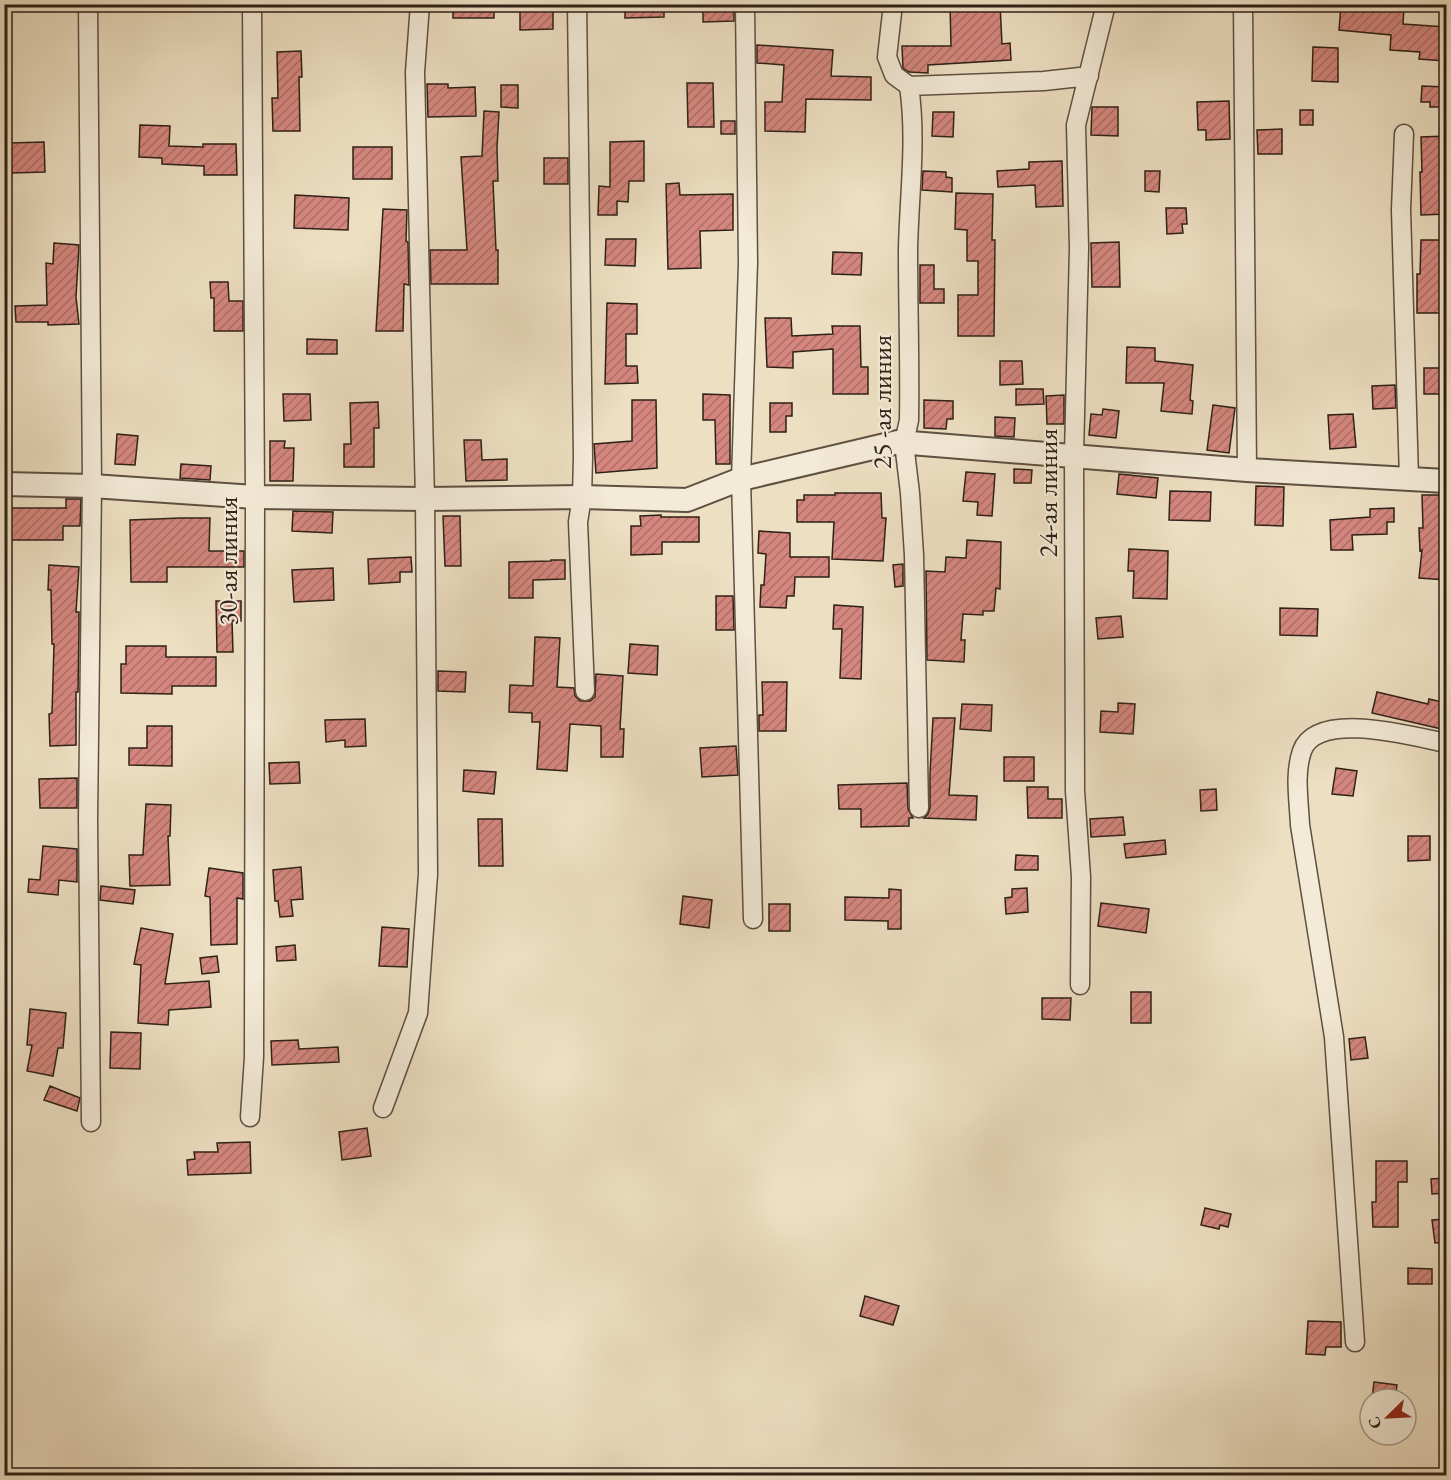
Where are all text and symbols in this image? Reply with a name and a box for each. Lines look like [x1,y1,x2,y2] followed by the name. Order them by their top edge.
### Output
[864,335,899,469] street label: 25 -ая линия
[1030,428,1065,558] street label: 24-ая линия
[210,496,245,626] street label: 30-ая линия
[1358,1387,1418,1447] north arrow
[1363,1413,1387,1432] text: С

